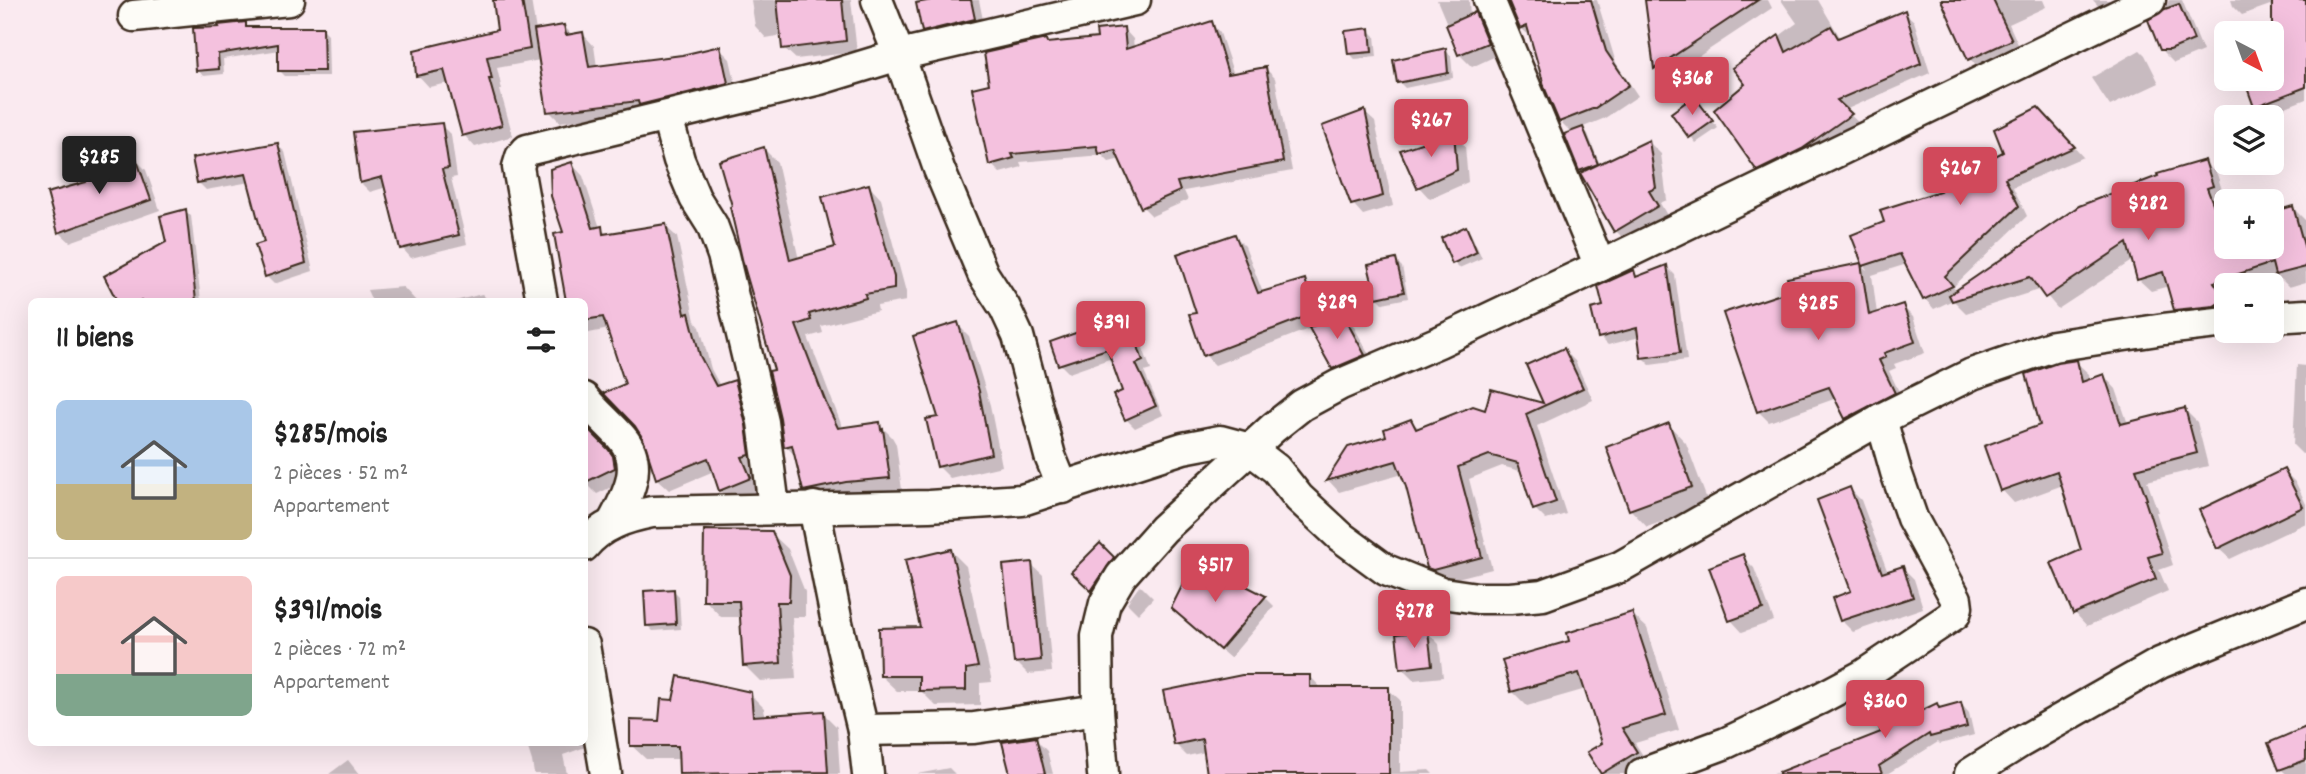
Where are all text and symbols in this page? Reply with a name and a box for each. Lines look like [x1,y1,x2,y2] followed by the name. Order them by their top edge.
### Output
[2214,21,2284,91] north arrow
[2214,21,2284,343] map controls
[1651,58,1733,117] pin: $368
[1671,63,1713,96] text: $368
[1390,100,1472,159] pin: $267
[1410,105,1452,138] text: $267
[2214,105,2284,175] button: layers
[58,136,140,196] pin: $285
[78,142,120,175] text: $285
[1919,148,2001,207] pin: $267
[1939,153,1981,186] text: $267
[2107,182,2189,242] pin: $282
[2128,188,2169,221] text: $282
[2214,189,2284,259] button: +
[2214,273,2284,343] button: −
[1296,282,1378,341] pin: $289
[1777,282,1859,342] pin: $285
[1316,287,1358,320] text: $289
[1797,288,1839,321] text: $285
[1070,302,1152,361] pin: $391
[1092,307,1130,340] text: $391
[56,319,134,362] text: 11 biens
[522,321,560,359] icon: filters
[273,415,388,458] text: $285/mois
[112,428,196,512] icon: home
[273,458,408,491] text: 2 pièces · 52 m²
[273,491,390,524] text: Appartement
[1174,544,1256,604] pin: $517
[1197,550,1233,583] text: $517
[1373,590,1455,650] pin: $278
[273,591,382,634] text: $391/mois
[1394,596,1434,629] text: $278
[112,604,196,688] icon: home
[273,634,406,667] text: 2 pièces · 72 m²
[273,667,390,700] text: Appartement
[1844,680,1926,740] pin: $360
[1862,686,1908,719] text: $360

